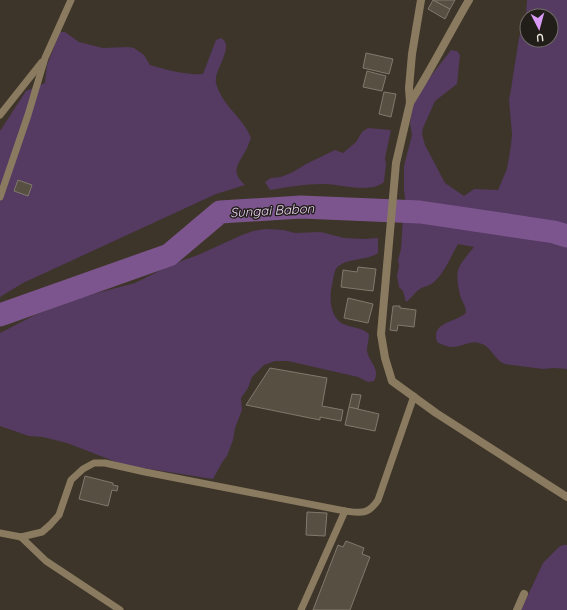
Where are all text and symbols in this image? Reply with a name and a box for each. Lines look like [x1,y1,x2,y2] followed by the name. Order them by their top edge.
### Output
[519,8,559,48] north arrow
[535,31,545,45] text: U
[230,200,315,220] water label: Sungai Babon

